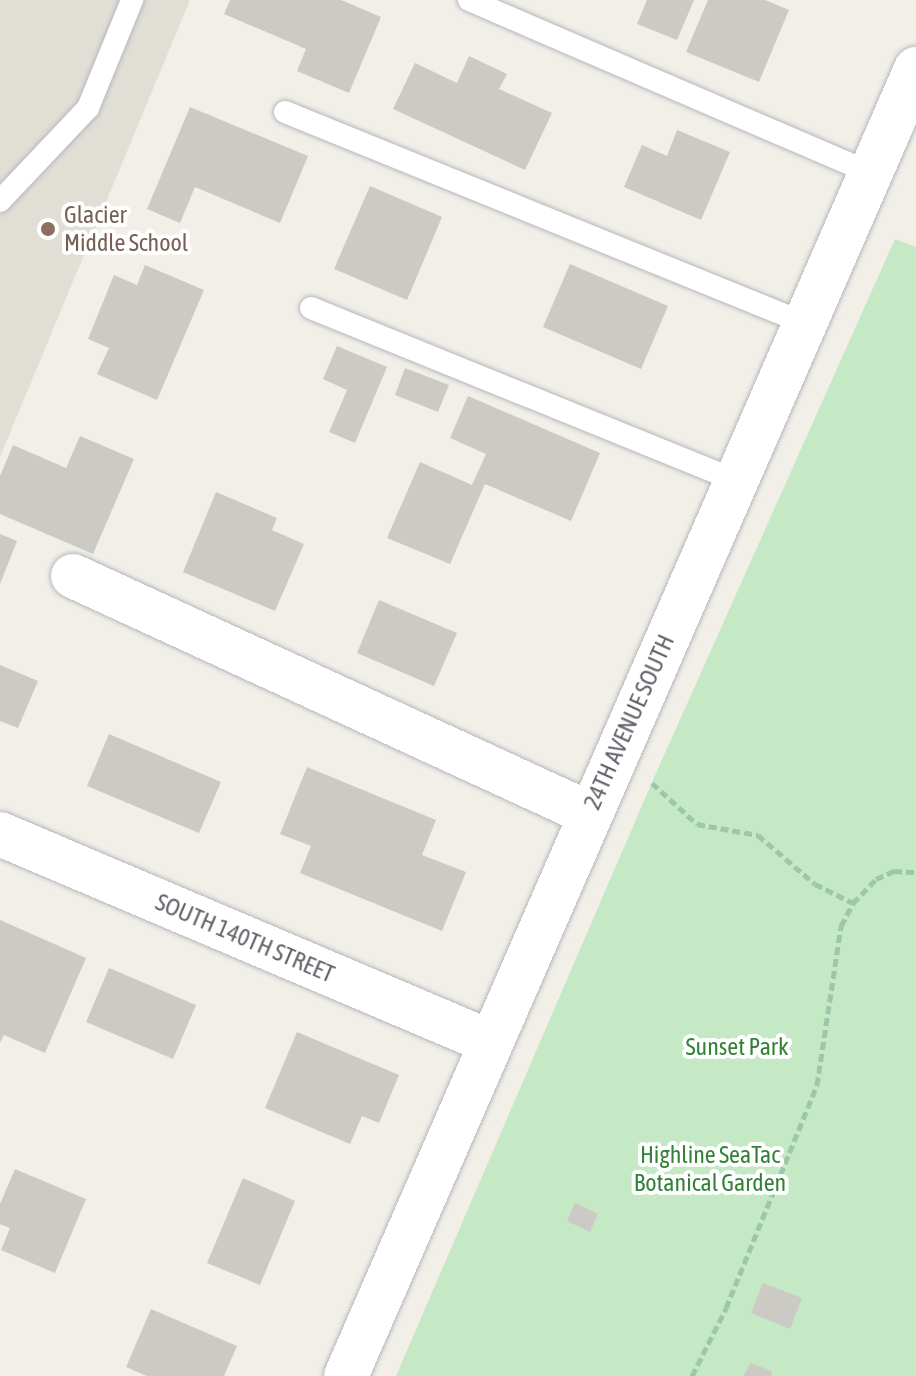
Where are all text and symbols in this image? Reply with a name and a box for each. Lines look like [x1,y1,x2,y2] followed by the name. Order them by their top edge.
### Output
[64,201,188,257] place label: Glacier Middle School
[39,220,57,238] marker: Glacier Middle School
[578,630,680,814] street label: 24TH AVENUE SOUTH
[151,887,339,989] street label: SOUTH 140TH STREET
[686,1033,788,1061] park label: Sunset Park
[634,1141,786,1197] park label: Highline SeaTac Botanical Garden

